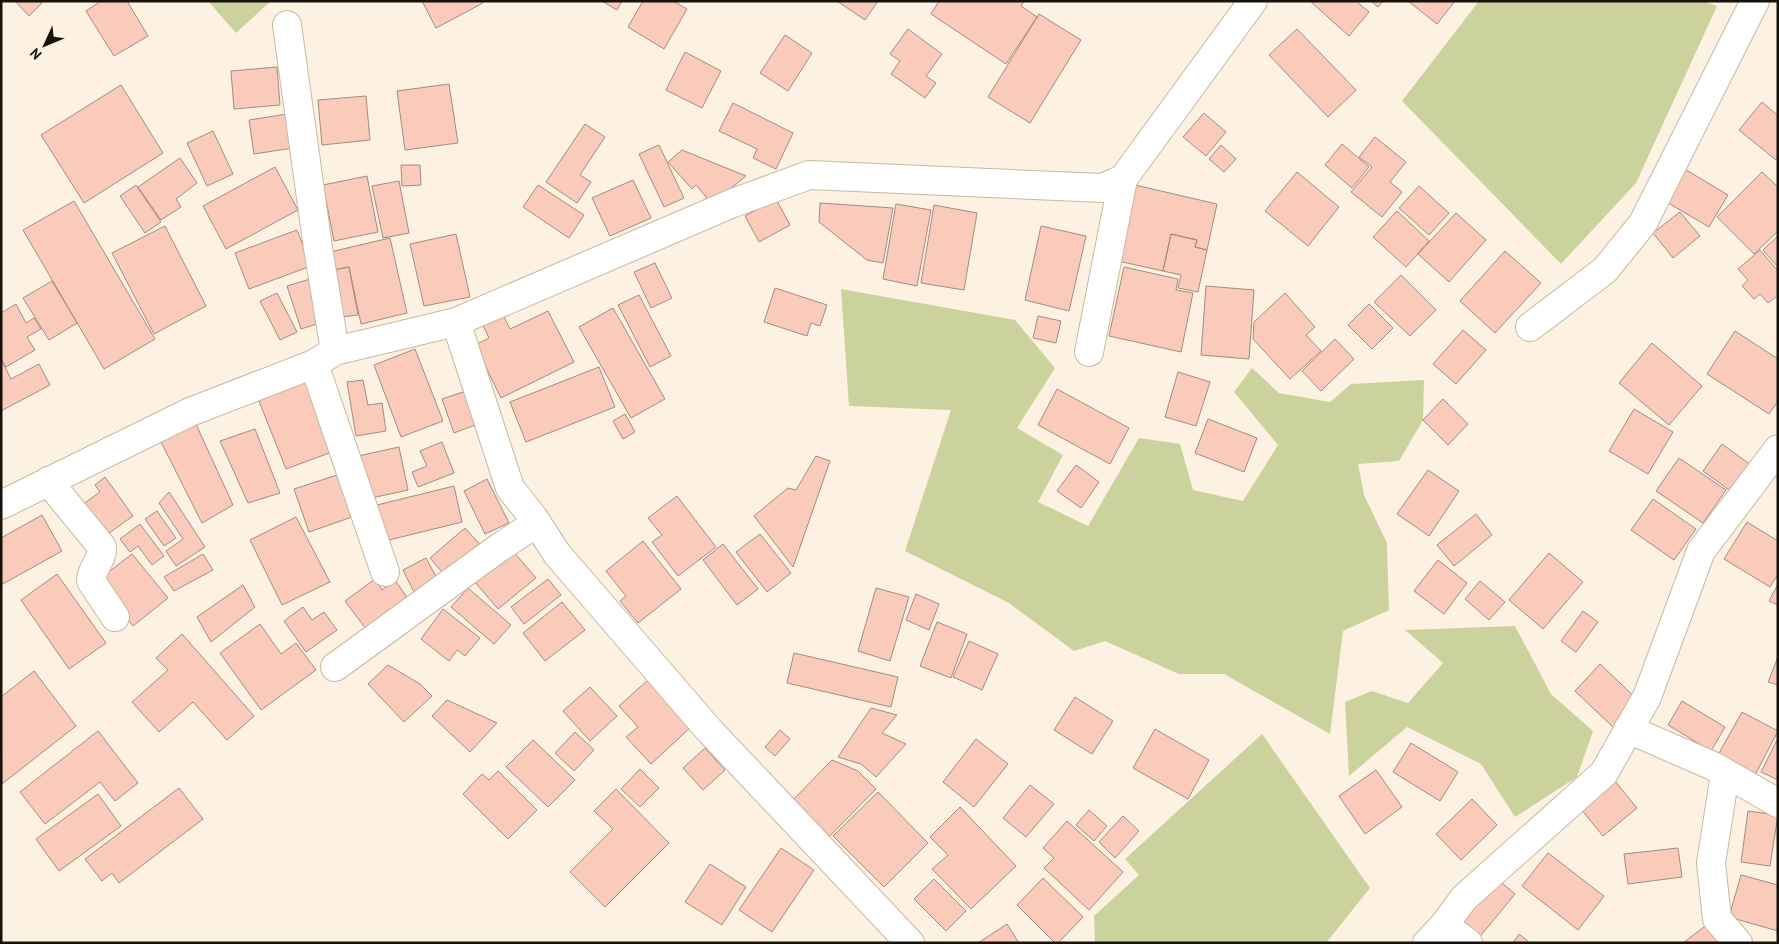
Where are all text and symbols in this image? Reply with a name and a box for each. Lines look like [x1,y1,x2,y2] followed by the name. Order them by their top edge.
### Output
[20,20,70,70] north arrow
[26,44,45,64] text: N

